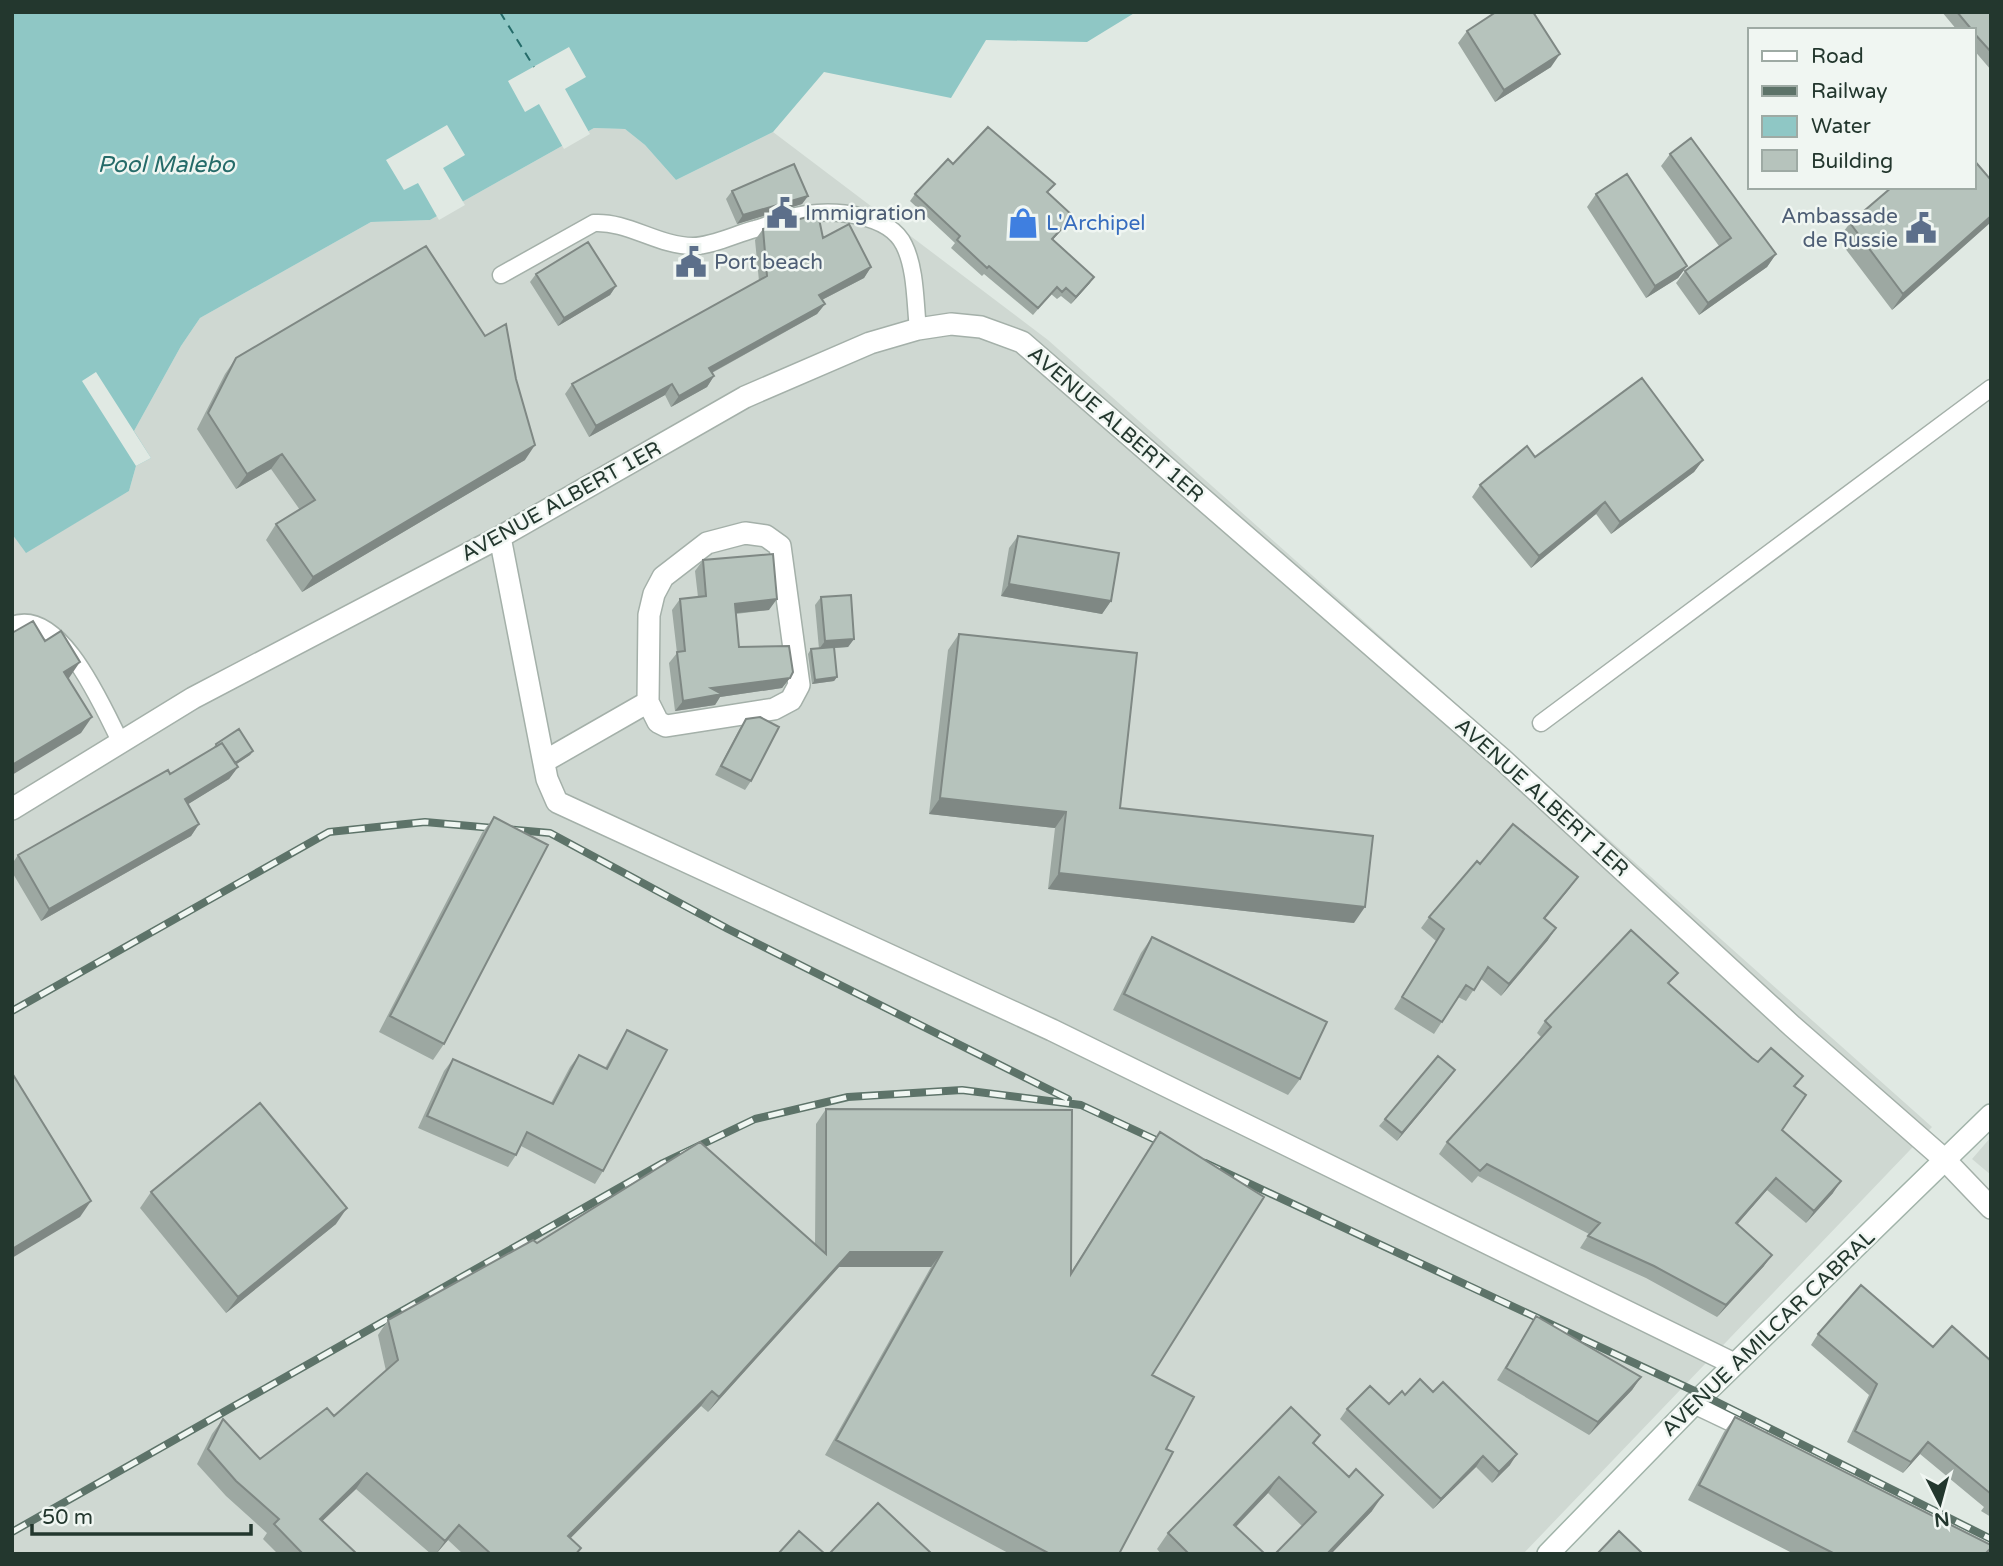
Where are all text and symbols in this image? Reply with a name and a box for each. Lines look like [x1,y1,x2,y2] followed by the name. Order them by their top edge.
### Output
[1748,28,1975,189] legend
[1811,44,1864,69] text: Road
[1811,79,1888,104] text: Railway
[1811,114,1871,139] text: Water
[1811,149,1893,174] text: Building
[97,151,236,179] water label: Pool Malebo
[765,196,799,230] public building icon: Immigration
[805,201,926,226] place label: Immigration
[1781,204,1898,253] place label: Ambassade de Russie
[1006,206,1040,240] shop icon: L'Archipel
[1046,211,1146,236] place label: L'Archipel
[1904,211,1938,245] public building icon: Ambassade de Russie
[674,245,708,279] public building icon: Port beach
[714,250,823,275] place label: Port beach
[1023,341,1209,508] street label: AVENUE ALBERT 1ER
[457,436,666,567] street label: AVENUE ALBERT 1ER
[1450,713,1634,882] street label: AVENUE ALBERT 1ER
[1657,1225,1880,1442] street label: AVENUE AMILCAR CABRAL
[1905,1468,1975,1538] north arrow
[32,1492,250,1536] scale bar
[42,1505,93,1530] text: 50 m
[1933,1507,1950,1531] text: N

